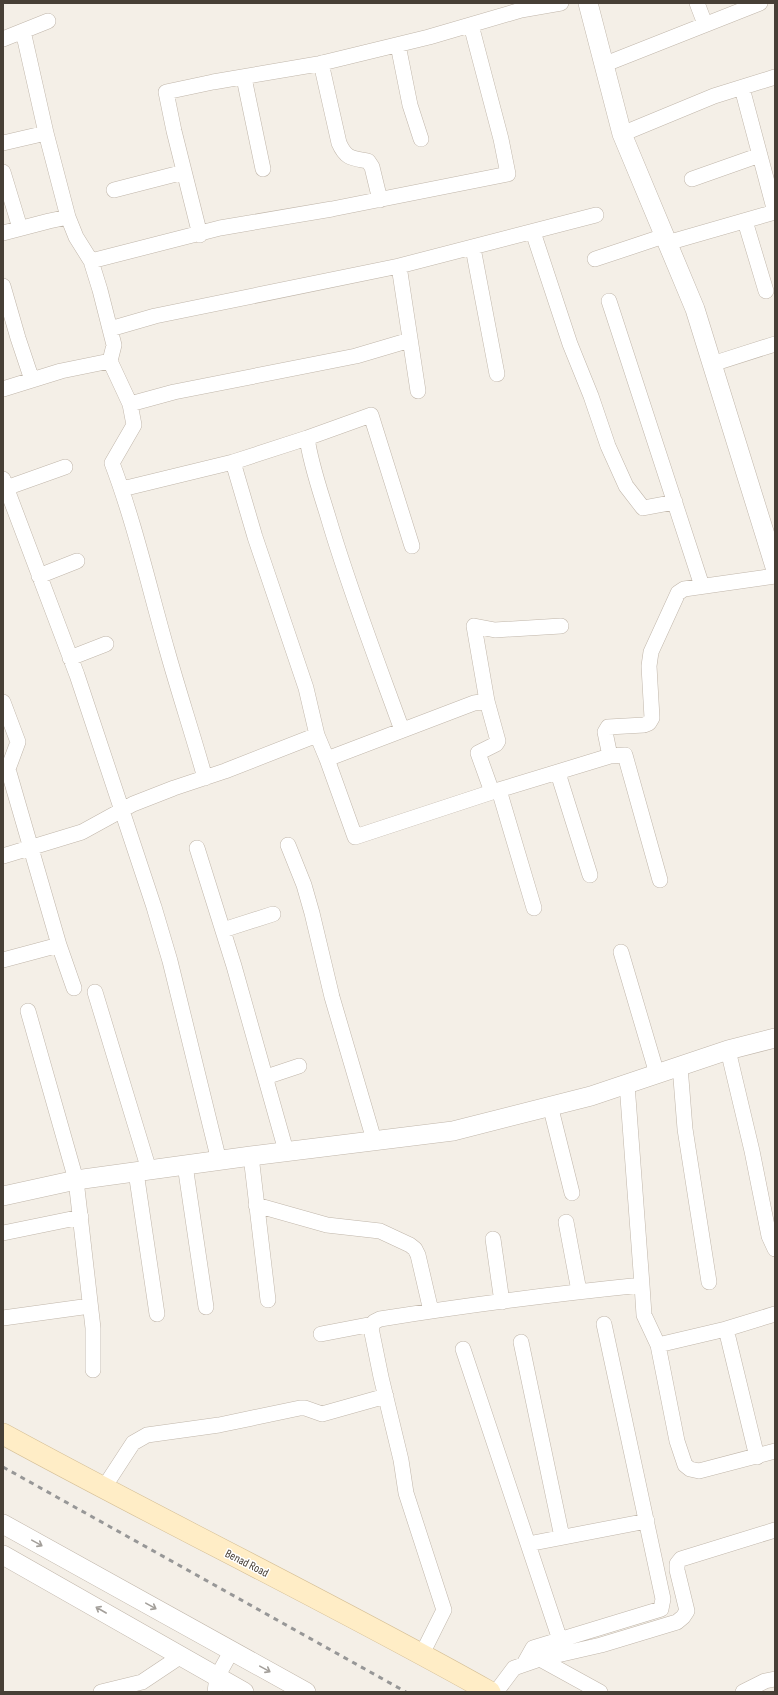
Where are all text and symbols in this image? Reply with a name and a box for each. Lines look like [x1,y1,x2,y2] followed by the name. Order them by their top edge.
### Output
[31,1540,43,1547] one-way arrow
[223,1546,271,1581] street label: Benad Road
[145,1602,157,1610] one-way arrow
[95,1606,107,1614] one-way arrow
[259,1665,271,1673] one-way arrow

